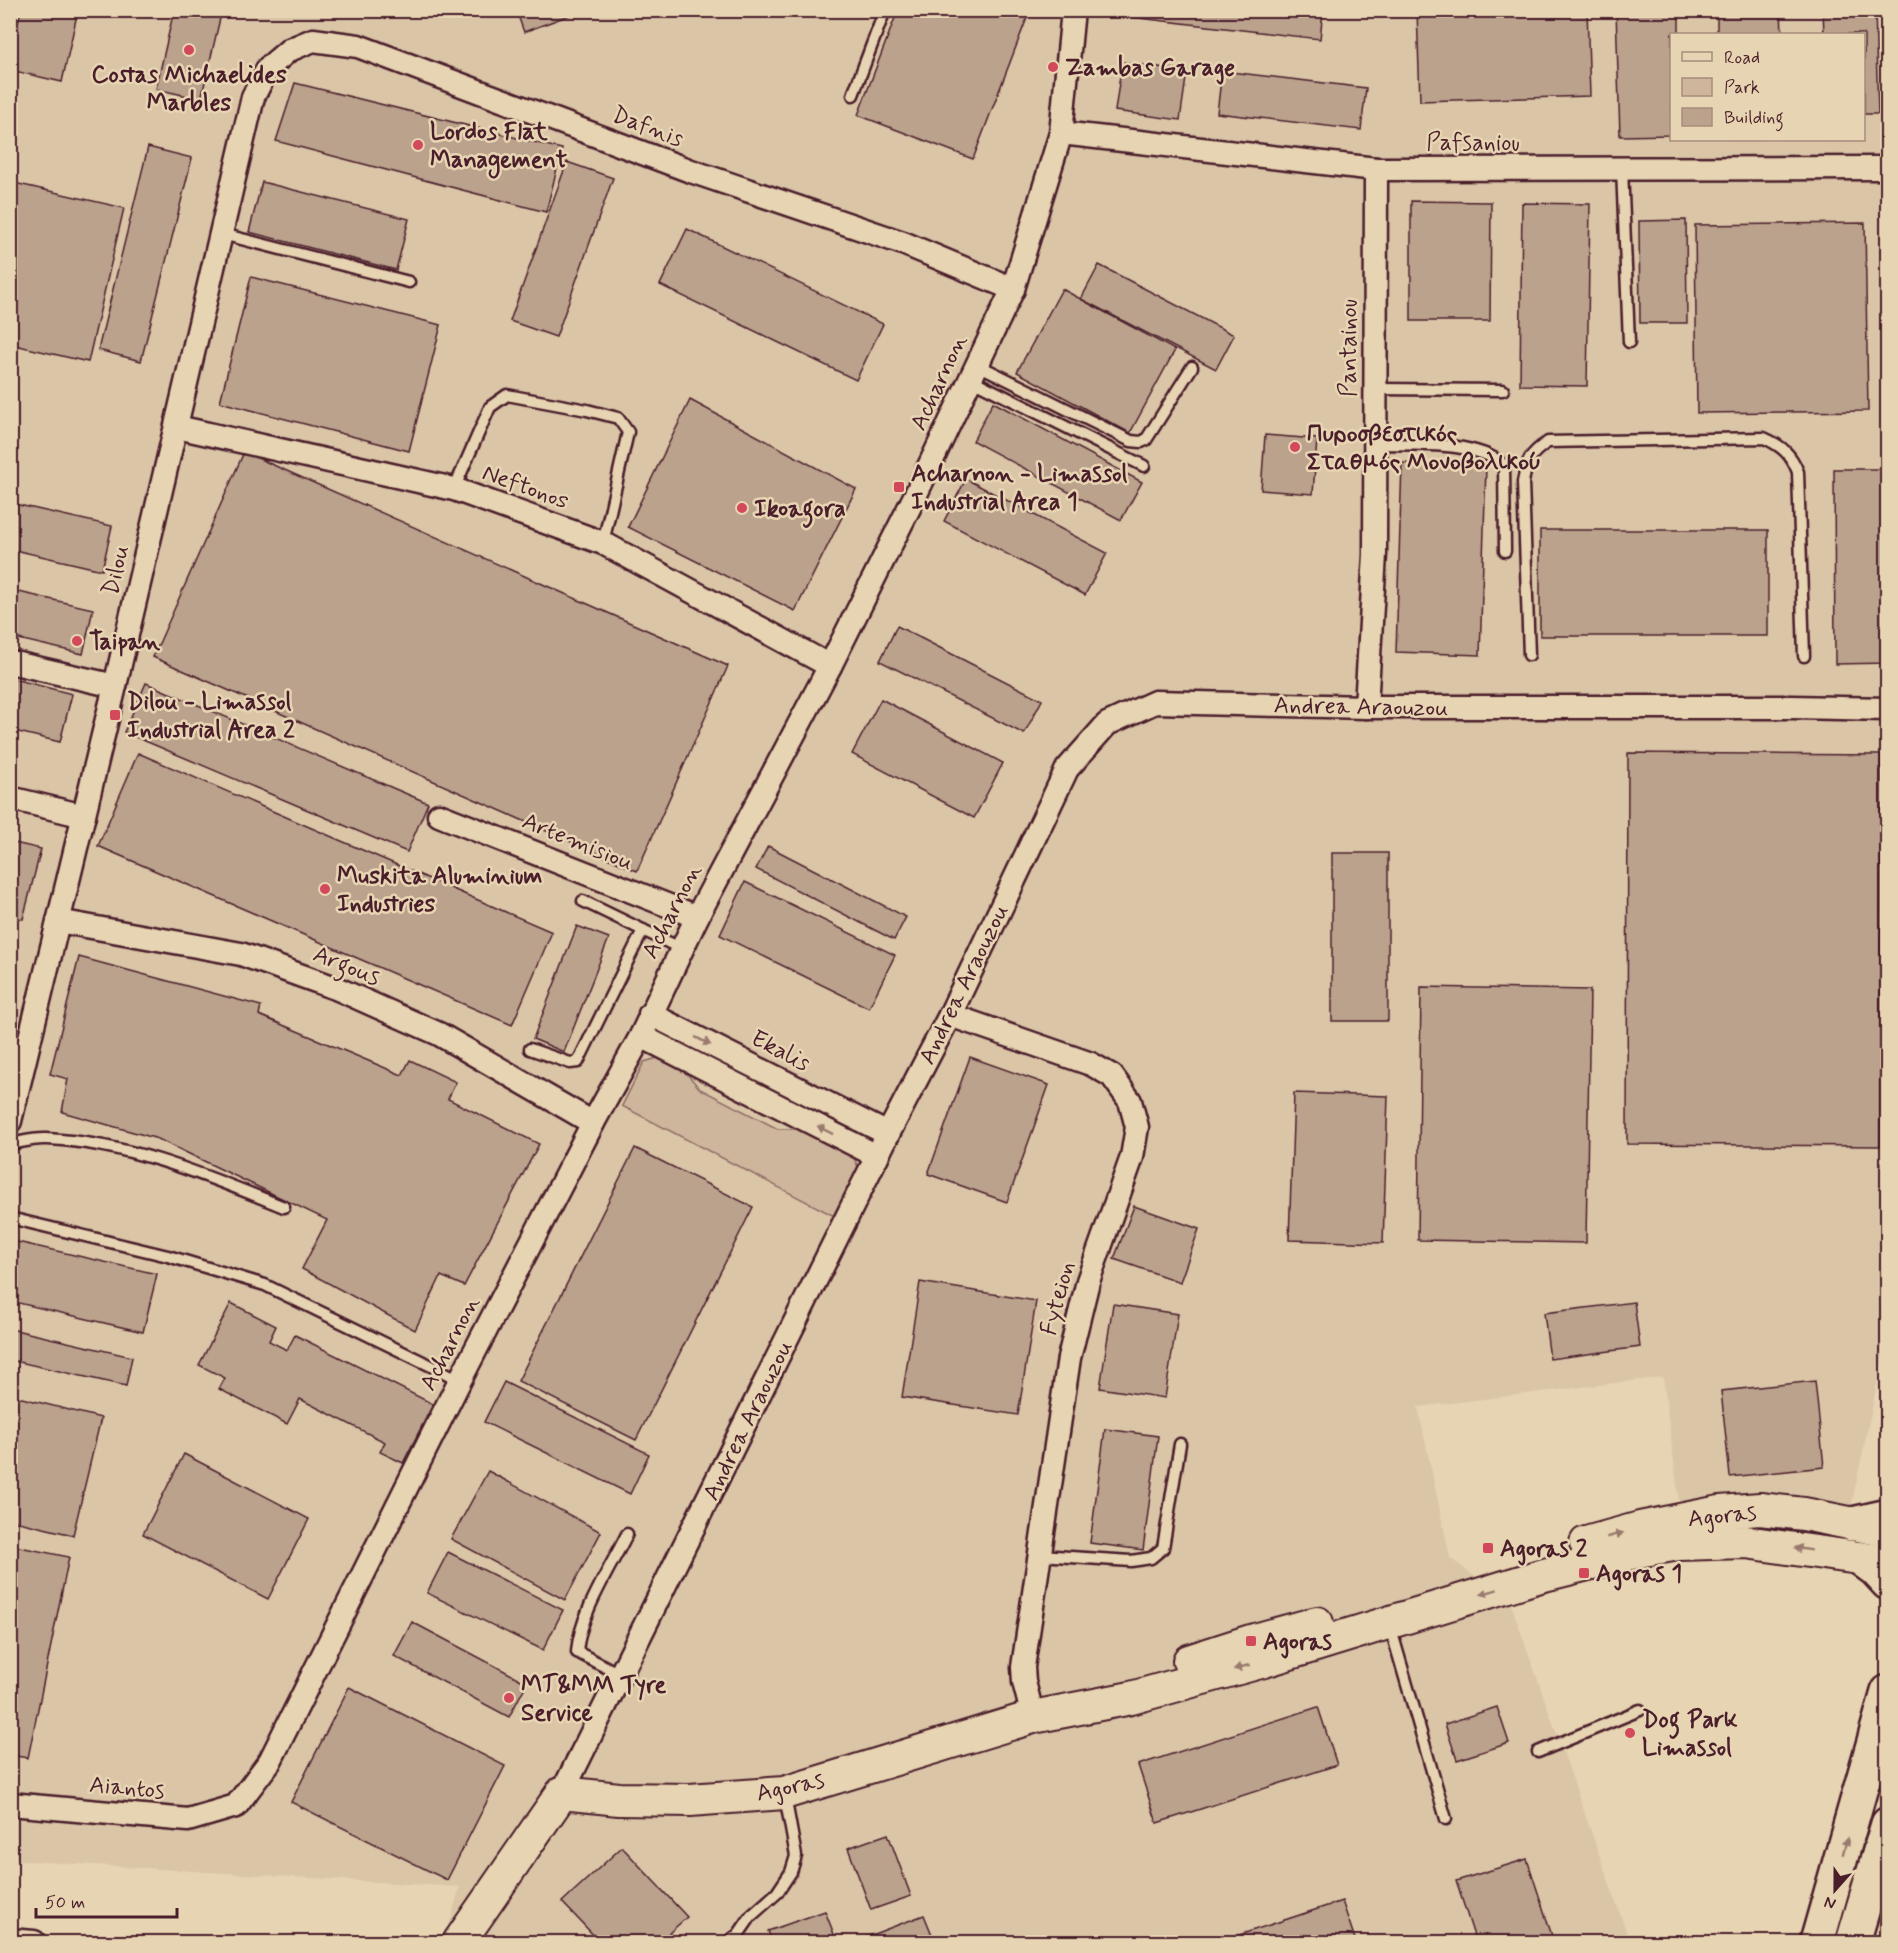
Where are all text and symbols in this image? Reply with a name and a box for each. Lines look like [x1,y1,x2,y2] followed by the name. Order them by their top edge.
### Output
[1670,33,1865,141] legend
[182,43,196,57] marker: Costas Michaelides Marbles
[1724,46,1760,70] text: Road
[1065,53,1235,85] place label: Zambas Garage
[91,60,287,119] place label: Costas Michaelides Marbles
[1046,60,1060,74] marker: Zambas Garage
[1724,76,1760,100] text: Park
[607,100,688,155] street label: Dafnis
[1724,106,1784,132] text: Building
[430,117,568,179] place label: Lordos Flat Management
[1426,128,1520,159] street label: Pafsaniou
[411,138,425,152] marker: Lordos Flat Management
[1334,299,1365,397] street label: Pantainou
[904,329,975,436] street label: Acharnon
[1307,419,1541,478] place label: Πυροσβεστικός Σταθμός Μονοβολικού
[1288,440,1302,454] marker: Πυροσβεστικός Σταθμός Μονοβολικού
[478,458,573,517] street label: Neftonos
[911,459,1127,518] place label: Acharnon - Limassol Industrial Area 1
[892,480,906,494] marker: Acharnon - Limassol Industrial Area 1
[754,494,846,528] place label: Ikoagora
[735,501,749,515] marker: Ikoagora
[96,542,137,599] street label: Dilou
[89,627,160,658] place label: Taipan
[70,634,84,648] marker: Taipan
[127,687,295,746] place label: Dilou - Limassol Industrial Area 2
[1273,690,1448,725] street label: Andrea Araouzou
[108,708,122,722] marker: Dilou - Limassol Industrial Area 2
[517,806,637,879] street label: Artemisiou
[635,859,710,964] street label: Acharnon
[337,861,542,920] place label: Muskita Aluminium Industries
[318,882,332,896] marker: Muskita Aluminium Industries
[912,899,1017,1070] street label: Andrea Araouzou
[307,939,385,997] street label: Argous
[745,1023,816,1080] street label: Ekalis
[694,1036,711,1045] one-way arrow
[816,1125,834,1135] one-way arrow
[1034,1258,1083,1339] street label: Fyteion
[413,1291,488,1396] street label: Acharnon
[696,1335,801,1506] street label: Andrea Araouzou
[1686,1497,1758,1536] street label: Agoras
[1607,1530,1625,1539] one-way arrow
[1500,1534,1587,1566] place label: Agoras 2
[1481,1541,1495,1555] marker: Agoras 2
[1793,1545,1812,1554] one-way arrow
[1596,1559,1682,1591] place label: Agoras 1
[1577,1566,1591,1580] marker: Agoras 1
[1480,1588,1498,1597] one-way arrow
[1263,1627,1332,1659] place label: Agoras
[1244,1634,1258,1648] marker: Agoras
[1233,1663,1251,1672] one-way arrow
[521,1670,666,1729] place label: MT&MM Tyre Service
[502,1691,516,1705] marker: MT&MM Tyre Service
[1642,1705,1738,1764] place label: Dog Park Limassol
[1623,1726,1637,1740] marker: Dog Park Limassol
[753,1765,827,1810] street label: Agoras
[88,1770,166,1807] street label: Aiantos
[1841,1837,1850,1855] one-way arrow
[1805,1860,1865,1920] north arrow
[36,1881,177,1919] scale bar
[45,1891,85,1915] text: 50 m
[1821,1891,1839,1914] text: N

